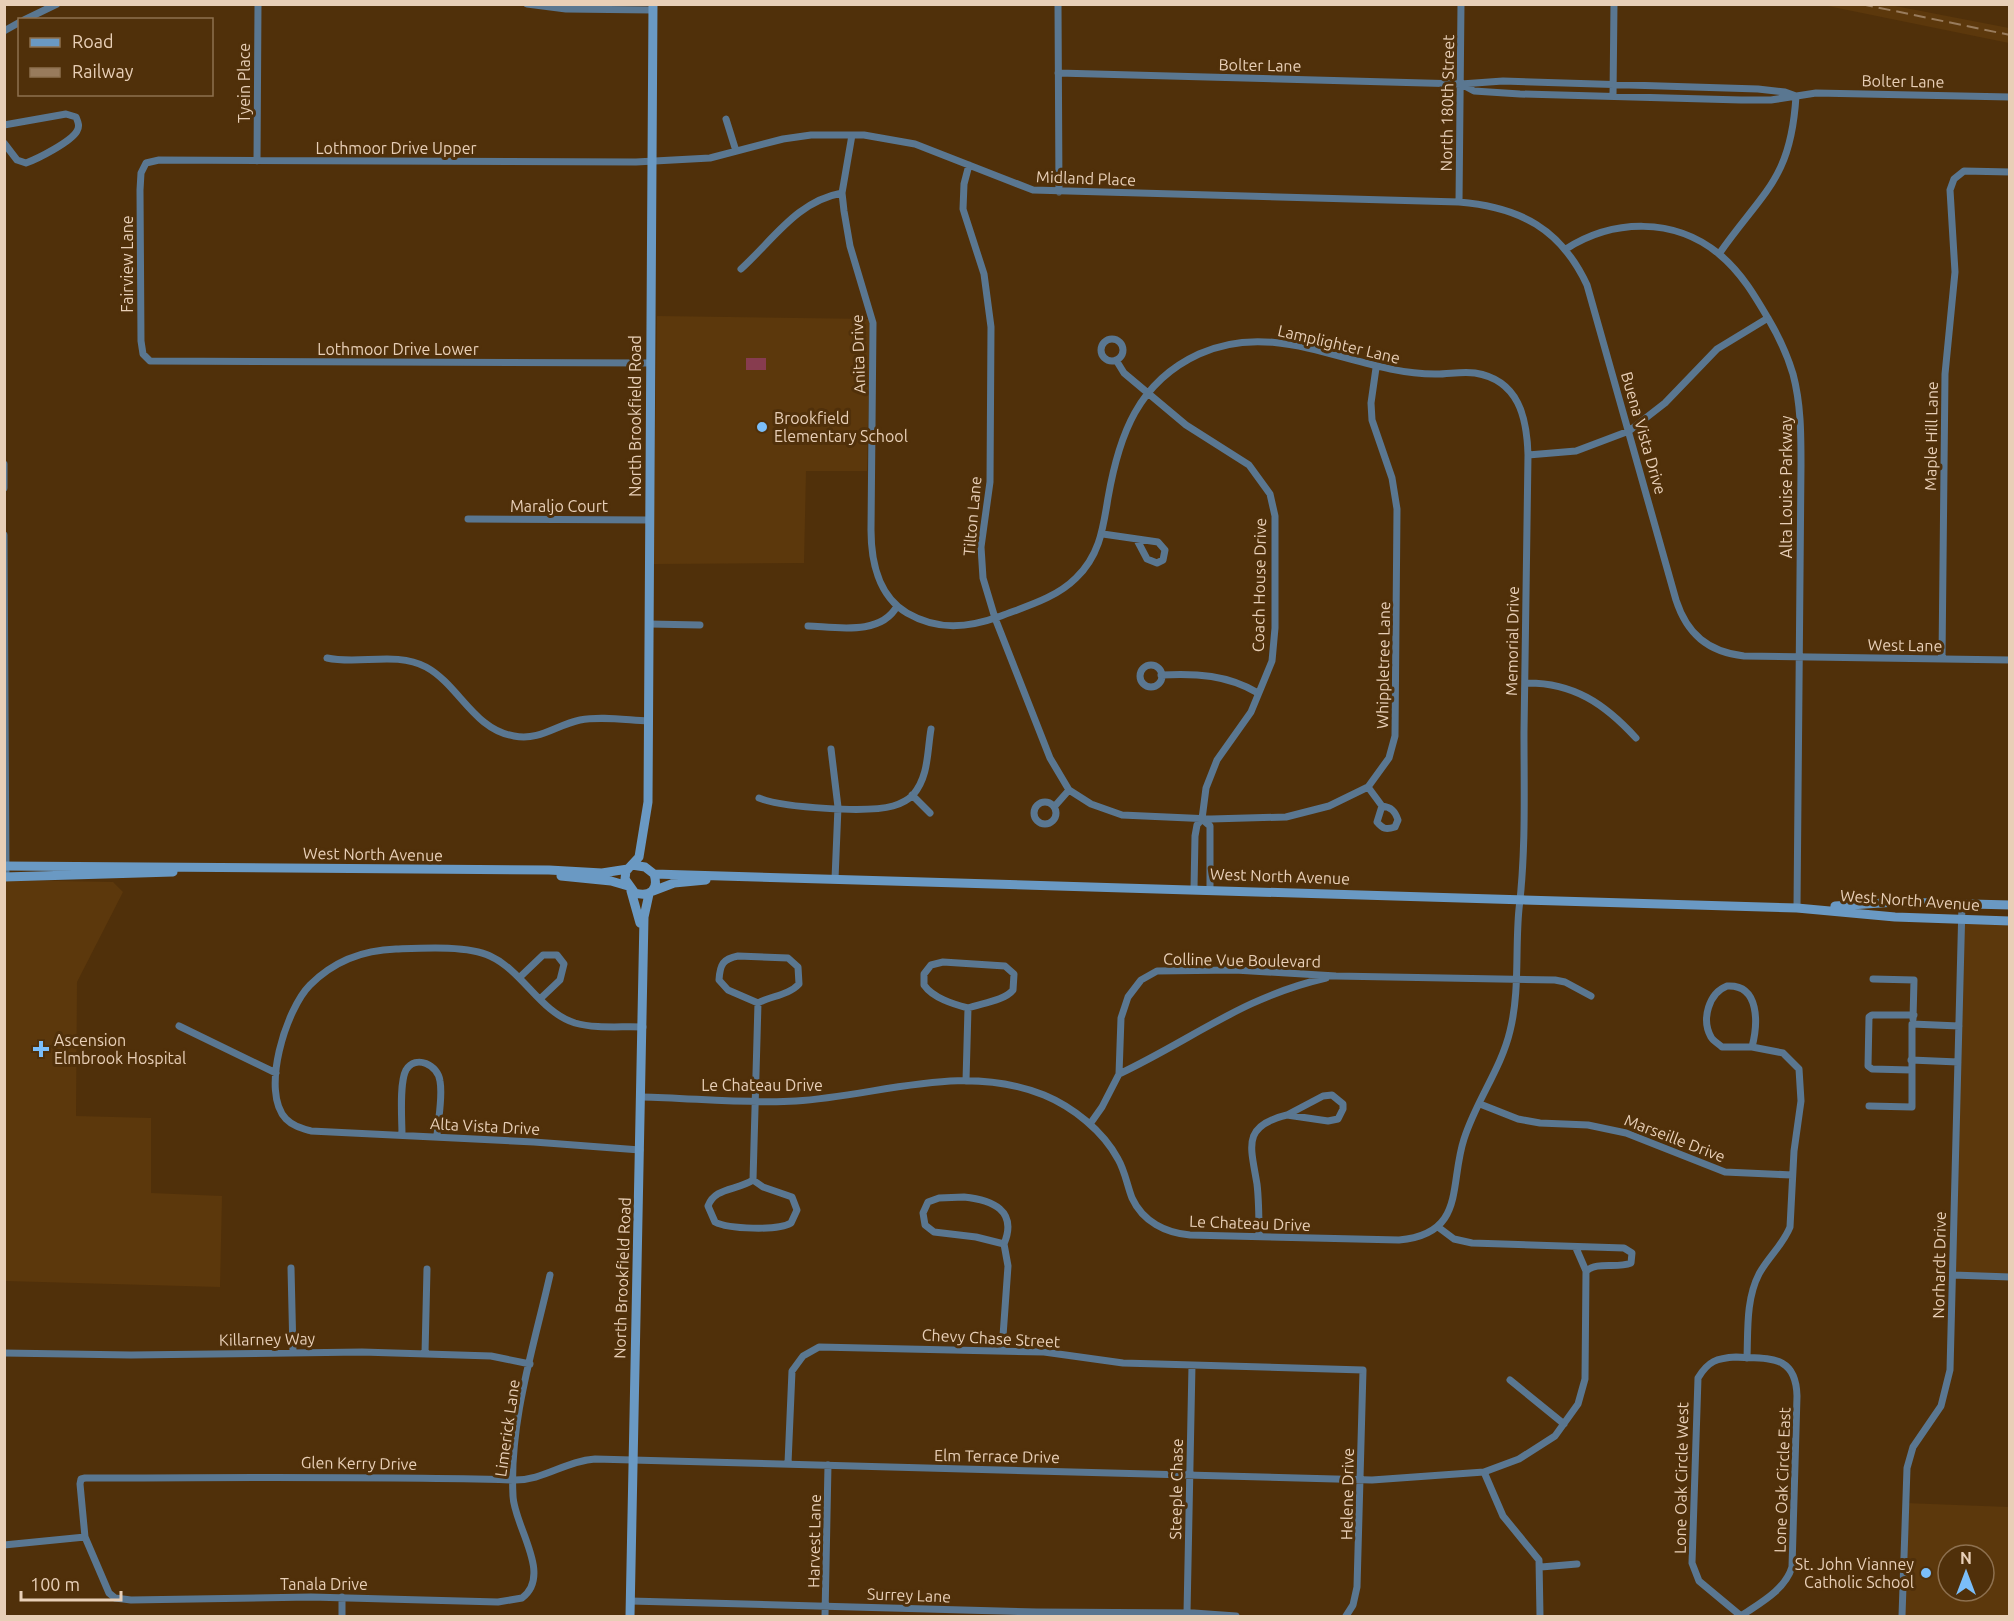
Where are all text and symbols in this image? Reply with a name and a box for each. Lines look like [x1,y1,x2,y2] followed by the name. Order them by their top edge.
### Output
[18,18,213,96] legend
[72,31,114,51] text: Road
[1437,34,1457,172] street label: North 180th Street
[235,43,253,123] street label: Tyein Place
[1218,55,1302,75] street label: Bolter Lane
[72,61,134,81] text: Railway
[1861,71,1945,91] street label: Bolter Lane
[315,139,477,157] street label: Lothmoor Drive Upper
[1036,167,1136,189] street label: Midland Place
[118,215,136,313] street label: Fairview Lane
[848,314,868,394] street label: Anita Drive
[1276,321,1402,367] street label: Lamplighter Lane
[626,335,644,497] street label: North Brookfield Road
[317,340,479,358] street label: Lothmoor Drive Lower
[1618,370,1670,496] street label: Buena Vista Drive
[1921,381,1941,491] street label: Maple Hill Lane
[774,409,908,445] place label: Brookfield Elementary School
[1777,415,1795,558] street label: Alta Louise Parkway
[755,420,769,434] marker: Brookfield Elementary School
[960,475,984,557] street label: Tilton Lane
[510,497,609,515] street label: Maraljo Court
[1249,518,1269,652] street label: Coach House Drive
[1502,586,1522,696] street label: Memorial Drive
[1373,601,1393,729] street label: Whippletree Lane
[1868,635,1942,655] street label: West Lane
[303,844,443,864] street label: West North Avenue
[1210,865,1350,887] street label: West North Avenue
[1839,886,1981,914] street label: West North Avenue
[1163,950,1321,970] street label: Colline Vue Boulevard
[54,1031,186,1067] place label: Ascension Elmbrook Hospital
[32,1040,50,1058] marker: Ascension Elmbrook Hospital
[701,1076,823,1094] street label: Le Chateau Drive
[1622,1111,1728,1165] street label: Marseille Drive
[429,1114,541,1138] street label: Alta Vista Drive
[610,1197,634,1359] street label: North Brookfield Road
[1929,1211,1949,1319] street label: Norhardt Drive
[1189,1212,1311,1234] street label: Le Chateau Drive
[921,1325,1061,1351] street label: Chevy Chase Street
[219,1329,316,1349] street label: Killarney Way
[491,1378,523,1478] street label: Limerick Lane
[1671,1401,1691,1554] street label: Lone Oak Circle West
[1770,1406,1794,1553] street label: Lone Oak Circle East
[1166,1438,1186,1540] street label: Steeple Chase
[934,1446,1060,1466] street label: Elm Terrace Drive
[1337,1448,1357,1540] street label: Helene Drive
[301,1453,417,1473] street label: Glen Kerry Drive
[804,1494,824,1588] street label: Harvest Lane
[1936,1543,1996,1603] north arrow
[1960,1549,1972,1567] text: N
[1795,1555,1914,1591] place label: St. John Vianney Catholic School
[21,1564,122,1602] scale bar
[1919,1566,1933,1580] marker: St. John Vianney Catholic School
[30,1574,80,1594] text: 100 m
[280,1575,368,1593] street label: Tanala Drive
[867,1585,951,1605] street label: Surrey Lane

